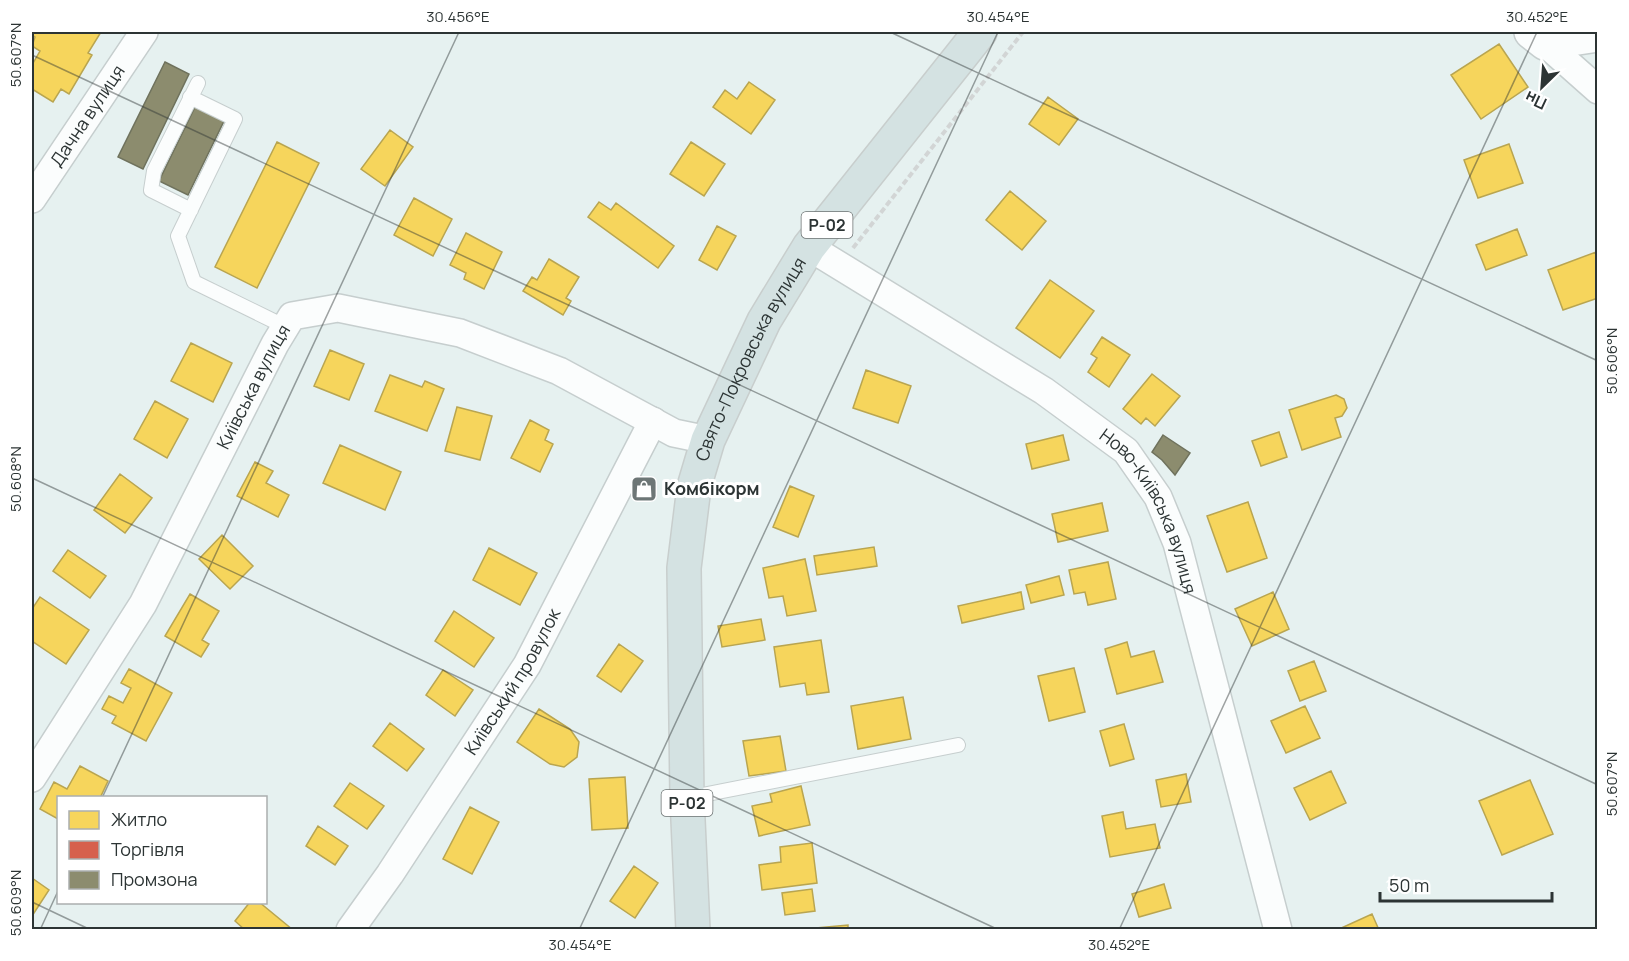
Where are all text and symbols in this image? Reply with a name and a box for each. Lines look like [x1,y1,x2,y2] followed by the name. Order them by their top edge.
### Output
[426,6,490,27] text: 30.456°E
[967,6,1029,27] text: 30.454°E
[1506,6,1568,27] text: 30.452°E
[5,23,26,87] text: 50.607°N
[1512,57,1572,117] north arrow
[44,60,130,171] street label: Дачна вулиця
[1521,86,1550,115] text: Пн
[802,212,852,238] road number: Р-02
[689,252,811,464] street label: Свято-Покровська вулиця
[211,320,295,453] street label: Київська вулиця
[1601,328,1622,394] text: 50.606°N
[1095,423,1203,596] street label: Ново-Київська вулиця
[5,446,26,512] text: 50.608°N
[629,474,659,504] shop icon: Комбікорм
[664,476,760,500] place label: Комбікорм
[458,603,566,759] street label: Київський провулок
[1601,752,1622,816] text: 50.607°N
[662,790,712,816] road number: Р-02
[57,796,267,904] legend
[111,807,167,831] text: Житло
[111,837,184,861] text: Торгівля
[1380,865,1552,903] scale bar
[111,867,198,891] text: Промзона
[5,870,26,936] text: 50.609°N
[1389,873,1429,897] text: 50 m
[549,934,611,955] text: 30.454°E
[1088,934,1150,955] text: 30.452°E

